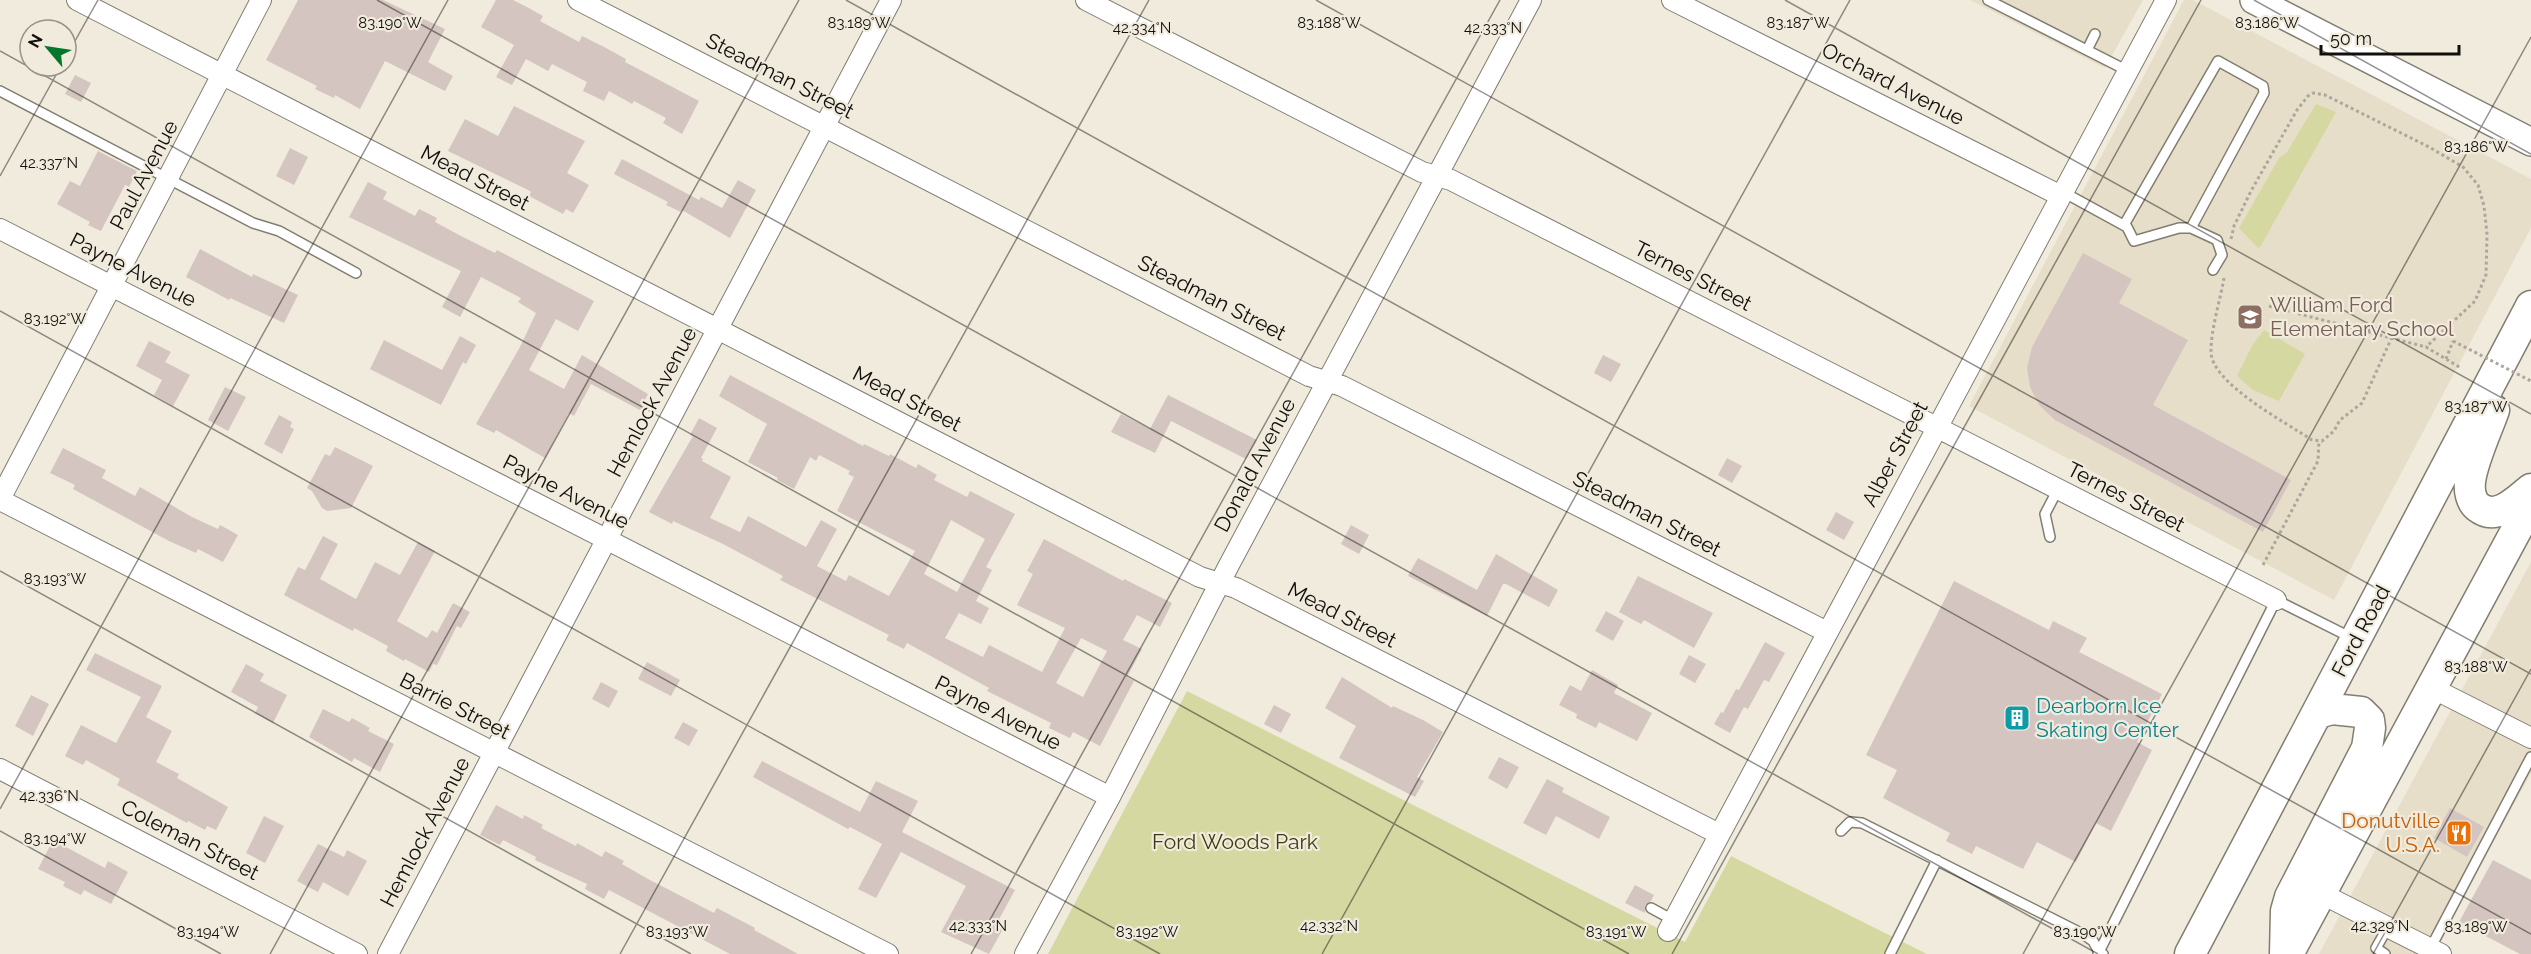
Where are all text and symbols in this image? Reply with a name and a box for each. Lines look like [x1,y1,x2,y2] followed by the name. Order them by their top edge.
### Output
[358,14,422,32] text: 83.190°W
[827,14,891,32] text: 83.189°W
[1297,14,1361,32] text: 83.188°W
[1767,14,1830,32] text: 83.187°W
[2235,14,2299,32] text: 83.186°W
[18,18,78,78] north arrow
[2321,18,2459,56] scale bar
[1113,19,1171,37] text: 42.334°N
[1464,19,1522,37] text: 42.333°N
[702,27,858,124] street label: Steadman Street
[2330,28,2372,49] text: 50 m
[24,31,47,51] text: N
[1818,37,1969,130] street label: Orchard Avenue
[104,116,183,234] street label: Paul Avenue
[2444,138,2508,156] text: 83.186°W
[417,139,534,216] street label: Mead Street
[20,154,78,172] text: 42.337°N
[66,227,201,312] street label: Payne Avenue
[1630,235,1756,316] street label: Ternes Street
[1134,249,1290,346] street label: Steadman Street
[2270,292,2454,341] place label: William Ford Elementary School
[2235,302,2265,332] school or university icon: William Ford Elementary School
[24,310,86,328] text: 83.192°W
[602,323,702,481] street label: Hemlock Avenue
[849,360,966,437] street label: Mead Street
[1209,393,1300,536] street label: Donald Avenue
[1856,397,1933,511] street label: Alber Street
[2445,398,2508,416] text: 83.187°W
[499,449,634,534] street label: Payne Avenue
[2063,456,2189,537] street label: Ternes Street
[1569,465,1725,562] street label: Steadman Street
[24,570,86,588] text: 83.193°W
[1284,576,1401,653] street label: Mead Street
[2326,581,2395,681] street label: Ford Road
[2444,658,2508,676] text: 83.188°W
[396,667,515,744] street label: Barrie Street
[931,670,1066,755] street label: Payne Avenue
[2036,693,2179,742] place label: Dearborn Ice Skating Center
[2002,703,2032,733] building icon: Dearborn Ice Skating Center
[375,753,475,911] street label: Hemlock Avenue
[19,787,79,805] text: 42.336°N
[117,794,263,885] street label: Coleman Street
[2341,808,2440,857] place label: Donutville U.S.A.
[2444,818,2474,848] restaurant icon: Donutville U.S.A.
[1152,829,1318,854] park label: Ford Woods Park
[24,830,87,848] text: 83.194°W
[949,917,1007,935] text: 42.333°N
[1300,917,1358,935] text: 42.332°N
[2351,917,2409,935] text: 42.329°N
[2444,918,2508,936] text: 83.189°W
[177,923,240,941] text: 83.194°W
[646,923,708,941] text: 83.193°W
[1116,923,1178,941] text: 83.192°W
[1586,923,1647,941] text: 83.191°W
[2053,923,2117,941] text: 83.190°W

